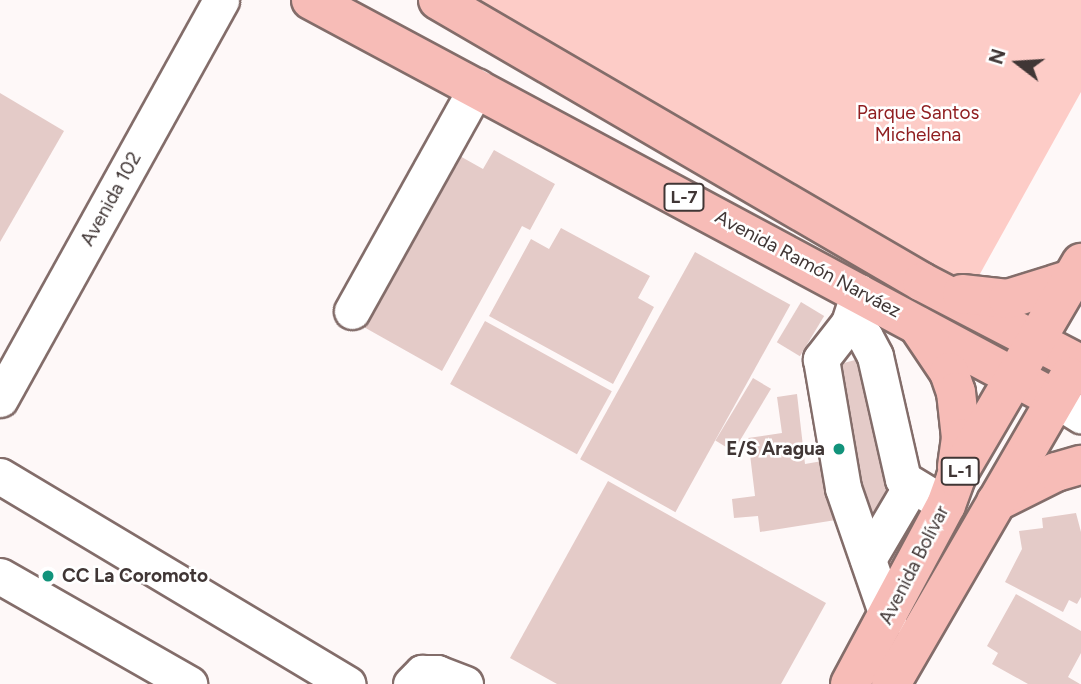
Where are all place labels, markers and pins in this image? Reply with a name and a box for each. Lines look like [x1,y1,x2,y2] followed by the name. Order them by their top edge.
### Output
[726,438,825,460] place label: E/S Aragua
[831,441,847,457] marker: E/S Aragua
[62,565,208,587] place label: CC La Coromoto
[40,568,56,584] marker: CC La Coromoto

